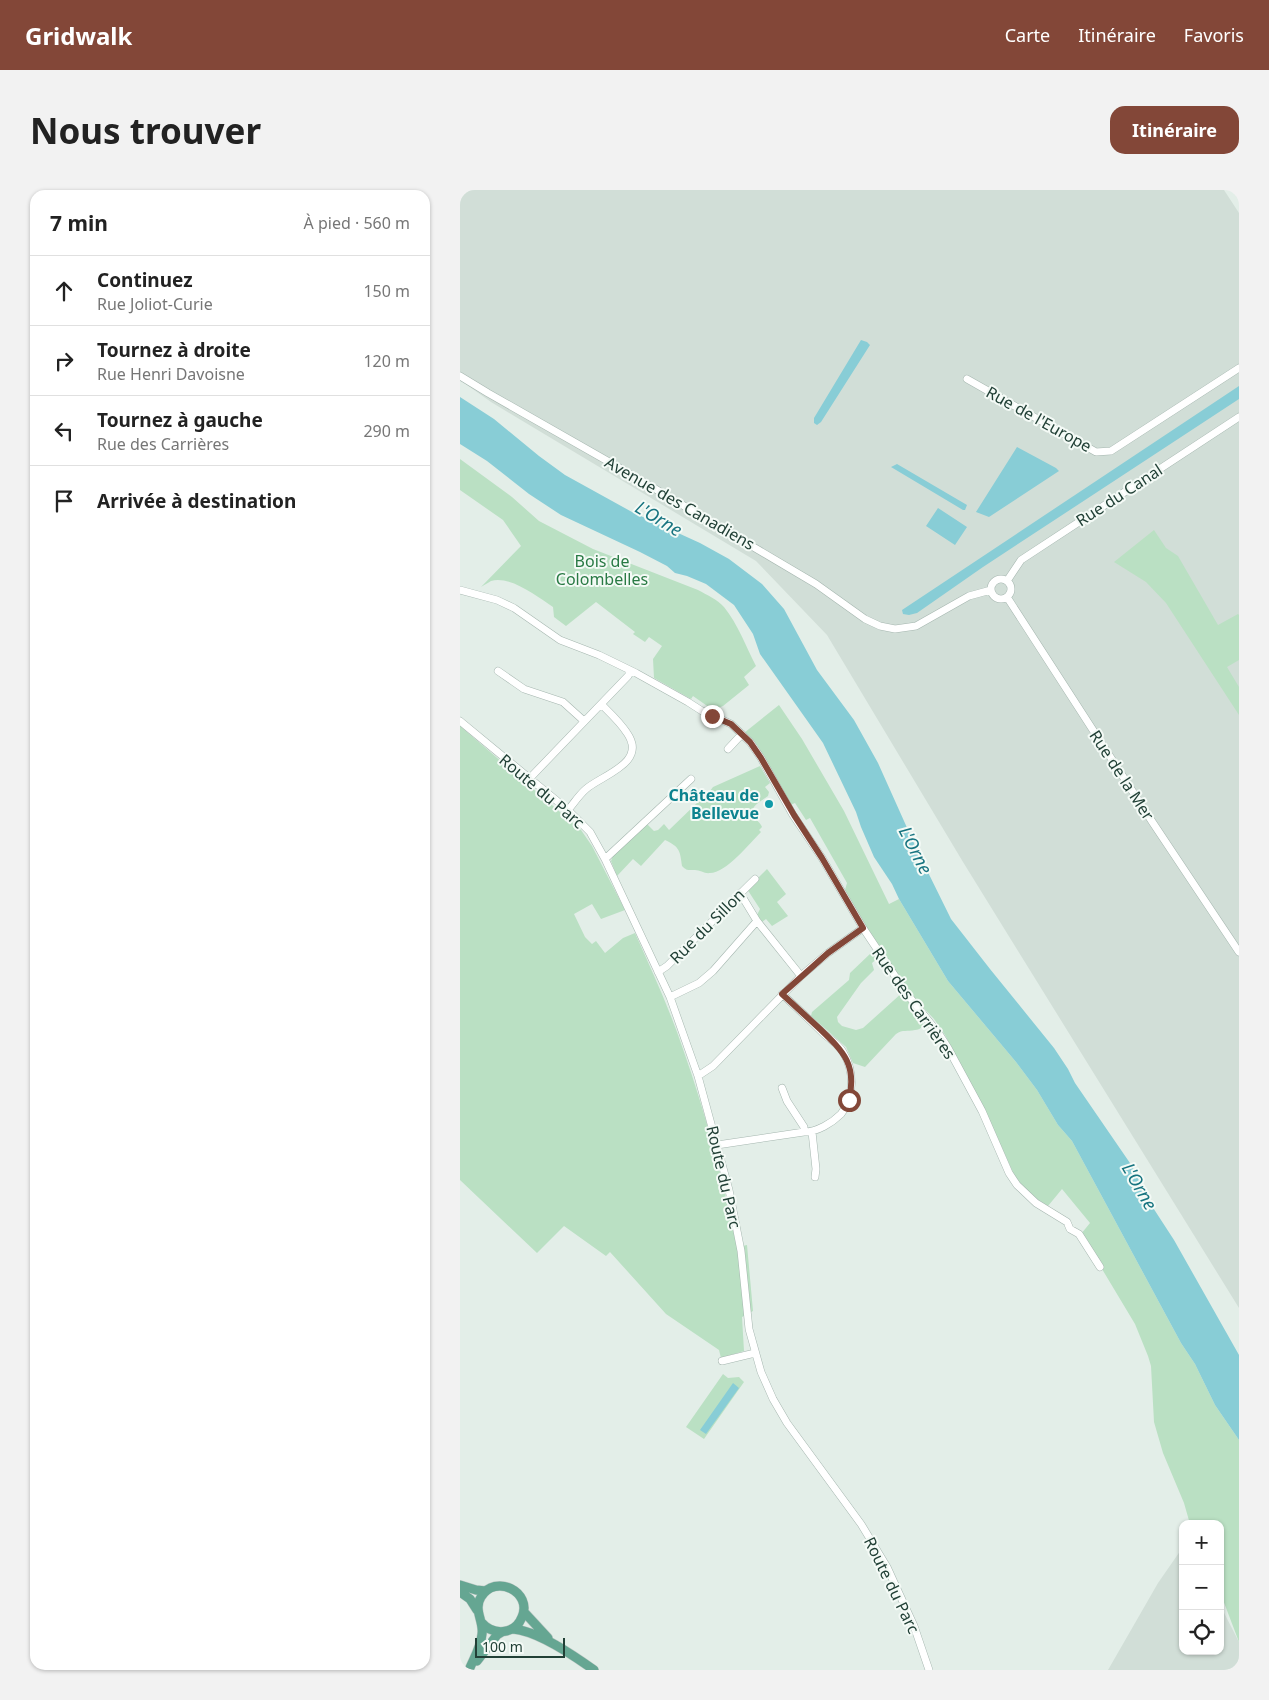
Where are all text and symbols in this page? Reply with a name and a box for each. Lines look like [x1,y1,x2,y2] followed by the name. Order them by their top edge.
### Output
[25,19,132,52] text: Gridwalk
[1005,23,1050,47] text: Carte
[1078,23,1156,47] text: Itinéraire
[1184,23,1244,47] text: Favoris
[1110,106,1239,154] button: Itinéraire
[30,107,261,154] text: Nous trouver
[50,209,108,237] text: 7 min
[304,212,410,234] text: À pied · 560 m
[97,267,193,293] text: Continuez
[50,277,78,305] icon: ahead
[363,280,410,302] text: 150 m
[97,293,213,315] text: Rue Joliot-Curie
[97,337,251,363] text: Tournez à droite
[50,347,78,375] icon: right
[363,350,410,372] text: 120 m
[97,363,245,385] text: Rue Henri Davoisne
[982,381,1096,457] street label: Rue de l'Europe
[97,407,263,433] text: Tournez à gauche
[50,417,78,445] icon: left
[363,420,410,442] text: 290 m
[97,433,229,455] text: Rue des Carrières
[601,451,759,555] street label: Avenue des Canadiens
[1071,459,1167,531] street label: Rue du Canal
[50,487,78,515] icon: arrive
[97,488,296,514] text: Arrivée à destination
[631,495,687,541] water label: L'Orne
[556,550,648,590] park label: Bois de Colombelles
[701,705,724,728] route end
[1085,726,1160,825] street label: Rue de la Mer
[495,749,590,833] street label: Route du Parc
[668,784,759,824] place label: Château de Bellevue
[763,798,775,810] marker: Château de Bellevue
[894,822,938,878] water label: L'Orne
[665,884,749,968] street label: Rue du Sillon
[867,943,961,1063] street label: Rue des Carrières
[838,1089,861,1112] route start
[701,1123,747,1231] street label: Route du Parc
[1117,1158,1163,1214] water label: L'Orne
[1179,1520,1224,1655] map controls
[1179,1520,1224,1565] button: +
[859,1533,925,1637] street label: Route du Parc
[1179,1565,1224,1610] button: −
[1179,1610,1224,1655] button: locate
[475,1635,565,1658] scale bar
[482,1637,523,1656] text: 100 m

